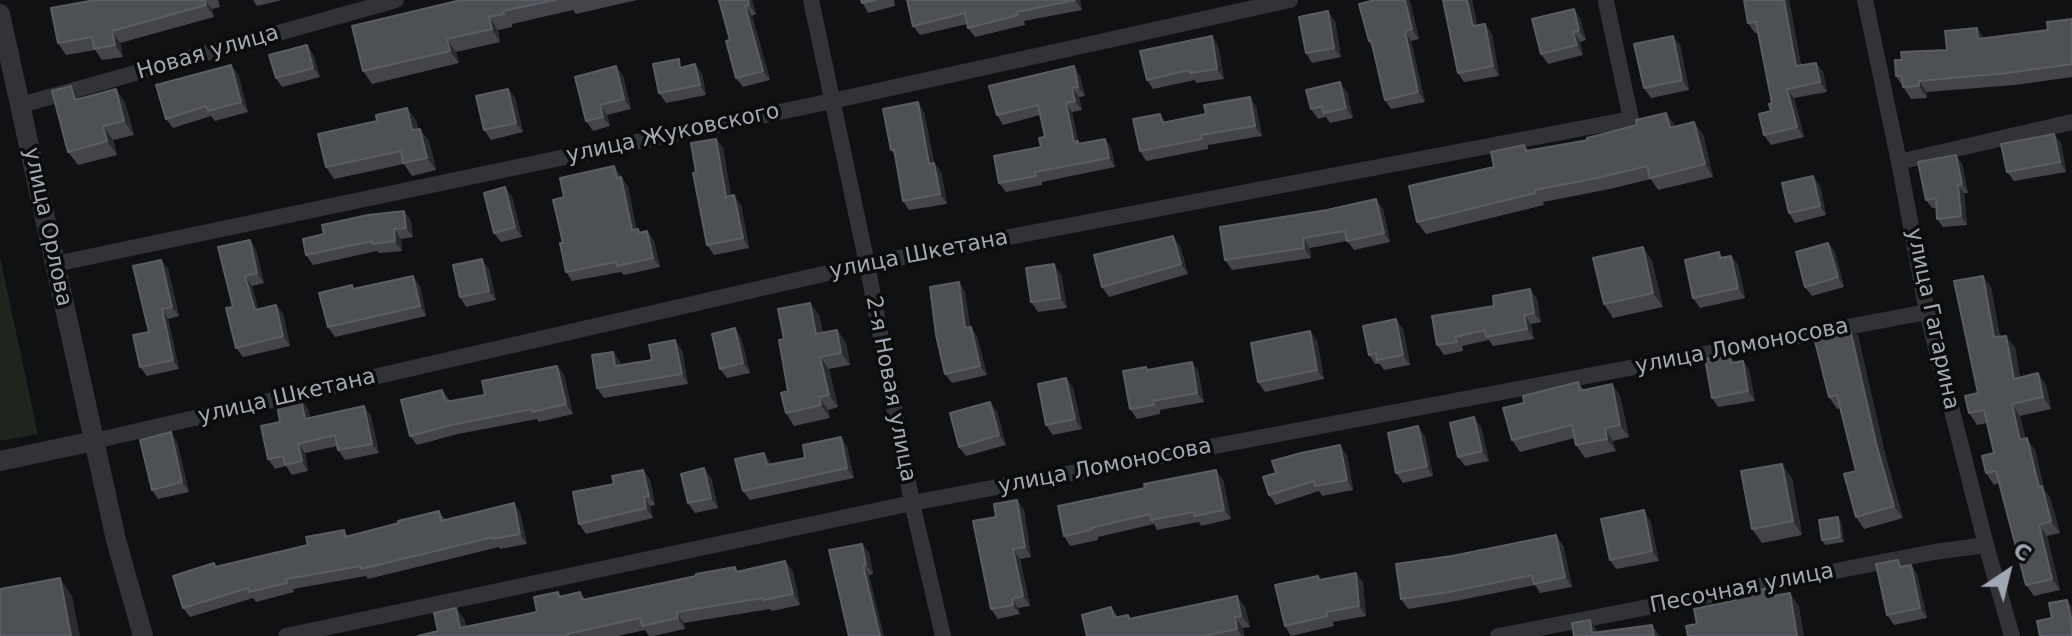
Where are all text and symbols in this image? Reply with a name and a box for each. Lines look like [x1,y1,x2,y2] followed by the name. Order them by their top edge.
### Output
[134,20,282,86] street label: Новая улица
[564,99,782,169] street label: улица Жуковского
[17,145,77,309] street label: улица Орлова
[827,225,1011,285] street label: улица Шкетана
[1900,226,1964,412] street label: улица Гагарина
[859,294,921,484] street label: 2-я Новая улица
[1633,313,1851,381] street label: улица Ломоносова
[196,364,378,430] street label: улица Шкетана
[996,433,1214,501] street label: улица Ломоносова
[1968,532,2048,612] north arrow
[2008,537,2036,567] text: С
[1648,558,1836,620] street label: Песочная улица

